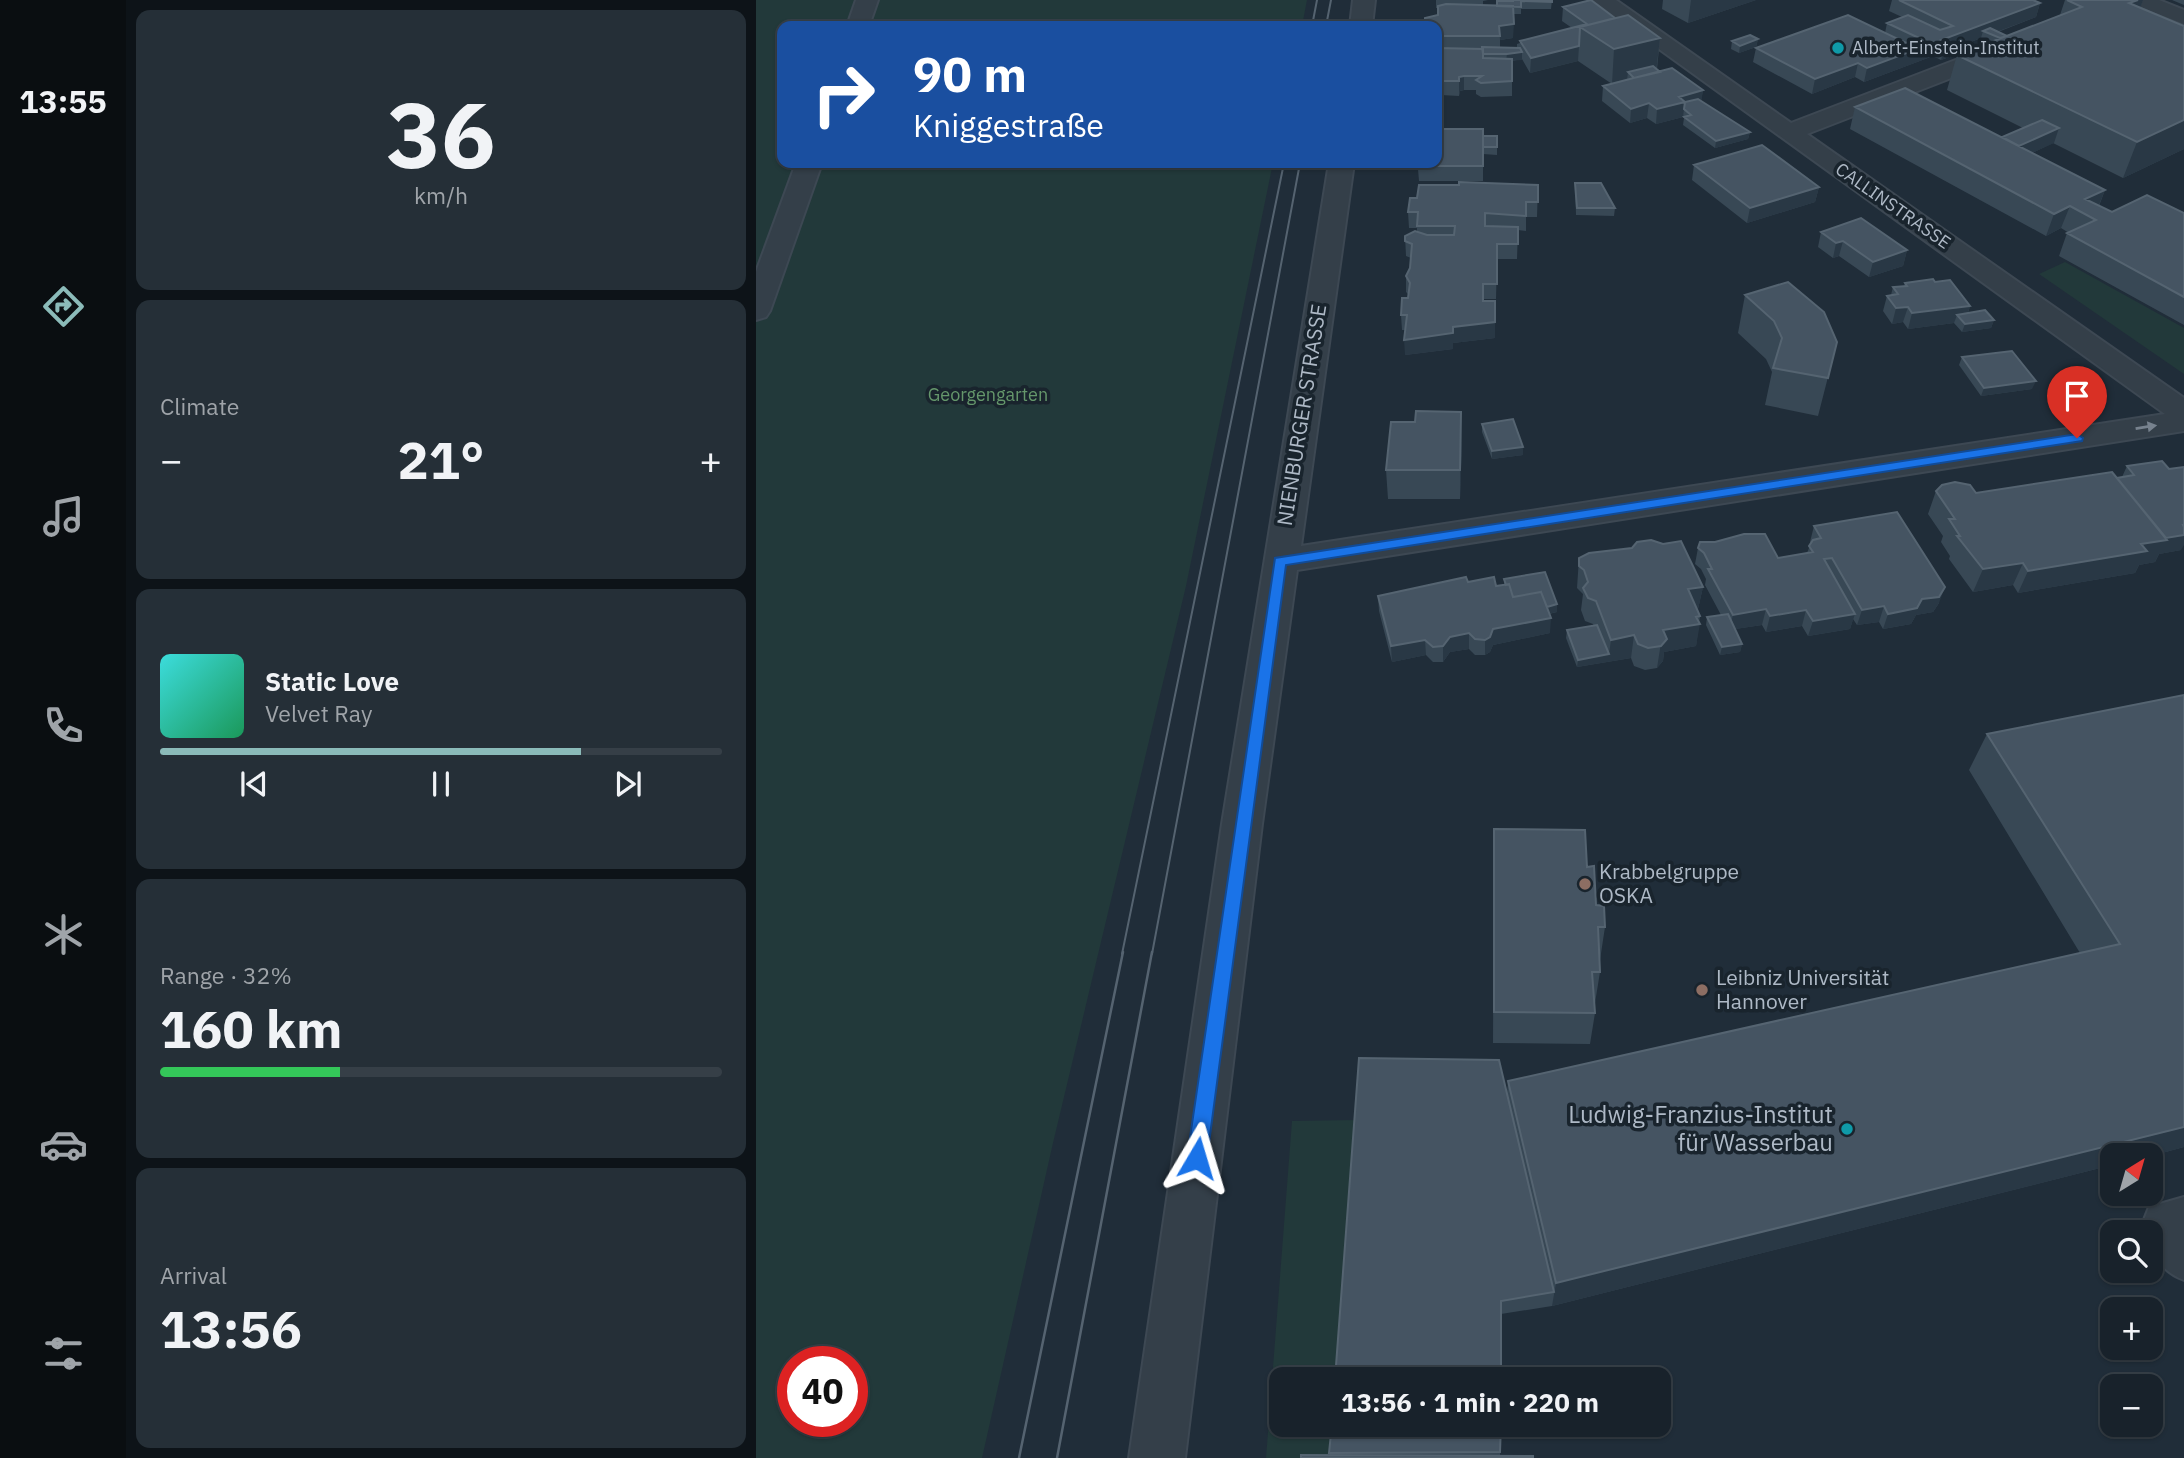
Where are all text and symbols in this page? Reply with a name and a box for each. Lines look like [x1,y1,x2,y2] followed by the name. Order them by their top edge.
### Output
[1852,36,2040,59] place label: Albert-Einstein-Institut
[1830,40,1846,56] marker: Albert-Einstein-Institut
[913,42,1027,105] text: 90 m
[798,49,889,140] icon: right
[386,75,496,193] text: 36
[19,80,107,122] text: 13:55
[913,104,1104,146] text: Kniggestraße
[1831,157,1955,254] street label: CALLINSTRASSE
[414,180,468,210] text: km/h
[39,282,88,331] icon: directions
[1270,302,1332,528] street label: NIENBURGER STRASSE
[2047,366,2107,438] pin
[2058,377,2096,415] icon: arrive
[928,383,1048,406] park label: Georgengarten
[160,391,239,421] text: Climate
[2135,421,2157,432] one-way arrow
[398,426,484,493] text: 21°
[160,435,183,484] text: −
[699,435,722,484] text: +
[39,492,88,541] icon: music
[265,664,399,698] text: Static Love
[265,698,372,728] text: Velvet Ray
[39,701,88,750] icon: phone
[235,765,273,803] icon: previous
[422,765,460,803] icon: pause
[609,765,647,803] icon: next
[1599,857,1739,909] place label: Krabbelgruppe OSKA
[1577,876,1593,892] marker: Krabbelgruppe OSKA
[39,910,88,959] icon: climate
[160,960,292,990] text: Range · 32%
[1716,963,1889,1015] place label: Leibniz Universität Hannover
[1694,982,1710,998] marker: Leibniz Universität Hannover
[160,995,342,1062] text: 160 km
[1568,1098,1833,1158] place label: Ludwig-Franzius-Institut für Wasserbau
[39,1120,88,1169] icon: car
[1160,1121,1234,1195] position arrow
[1839,1121,1855,1137] marker: Ludwig-Franzius-Institut für Wasserbau
[2100,1143,2163,1206] north arrow
[2100,1143,2163,1437] map controls
[2100,1220,2163,1283] button: search
[160,1260,227,1290] text: Arrival
[160,1295,302,1362] text: 13:56
[2100,1297,2163,1360] button: +
[39,1329,88,1378] icon: filters
[777,1346,868,1437] speed limit sign: 40
[2100,1374,2163,1437] button: −
[1341,1385,1599,1419] text: 13:56 · 1 min · 220 m

